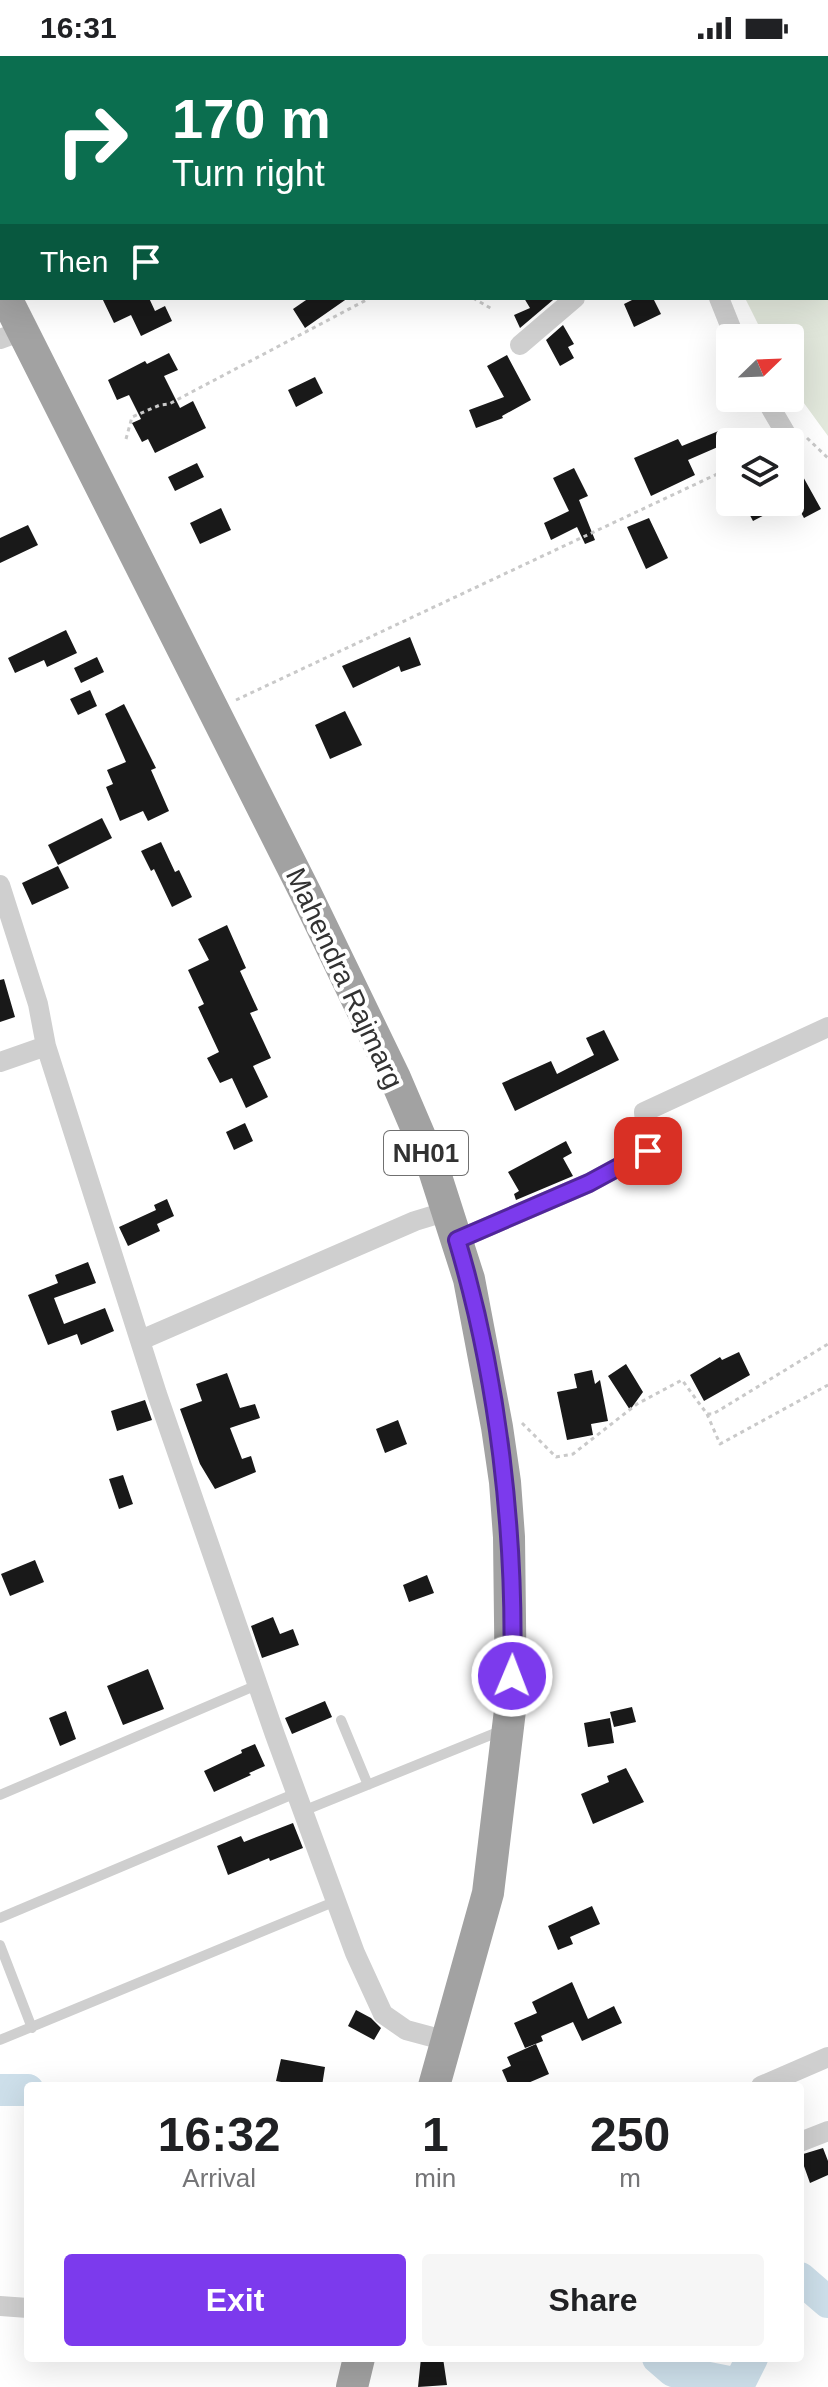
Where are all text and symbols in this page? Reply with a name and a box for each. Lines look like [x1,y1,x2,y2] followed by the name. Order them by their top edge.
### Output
[40,11,117,44] text: 16:31
[172,87,331,150] text: 170 m
[40,88,144,192] icon: right
[172,153,325,194] text: Turn right
[124,240,168,284] icon: arrive
[40,245,108,278] text: Then
[716,324,804,412] north arrow
[716,324,804,516] map controls
[716,428,804,516] button: layers
[280,863,409,1093] street label: Mahendra Rajmarg
[614,1117,682,1185] pin
[626,1129,670,1173] icon: arrive
[384,1131,468,1175] road number: NH01
[470,1634,554,1718] position arrow
[158,2108,281,2161] text: 16:32
[422,2108,449,2161] text: 1
[590,2108,670,2161] text: 250
[182,2163,256,2193] text: Arrival
[414,2163,456,2193] text: min
[619,2163,641,2193] text: m
[64,2254,406,2346] button: Exit
[422,2254,764,2346] button: Share

